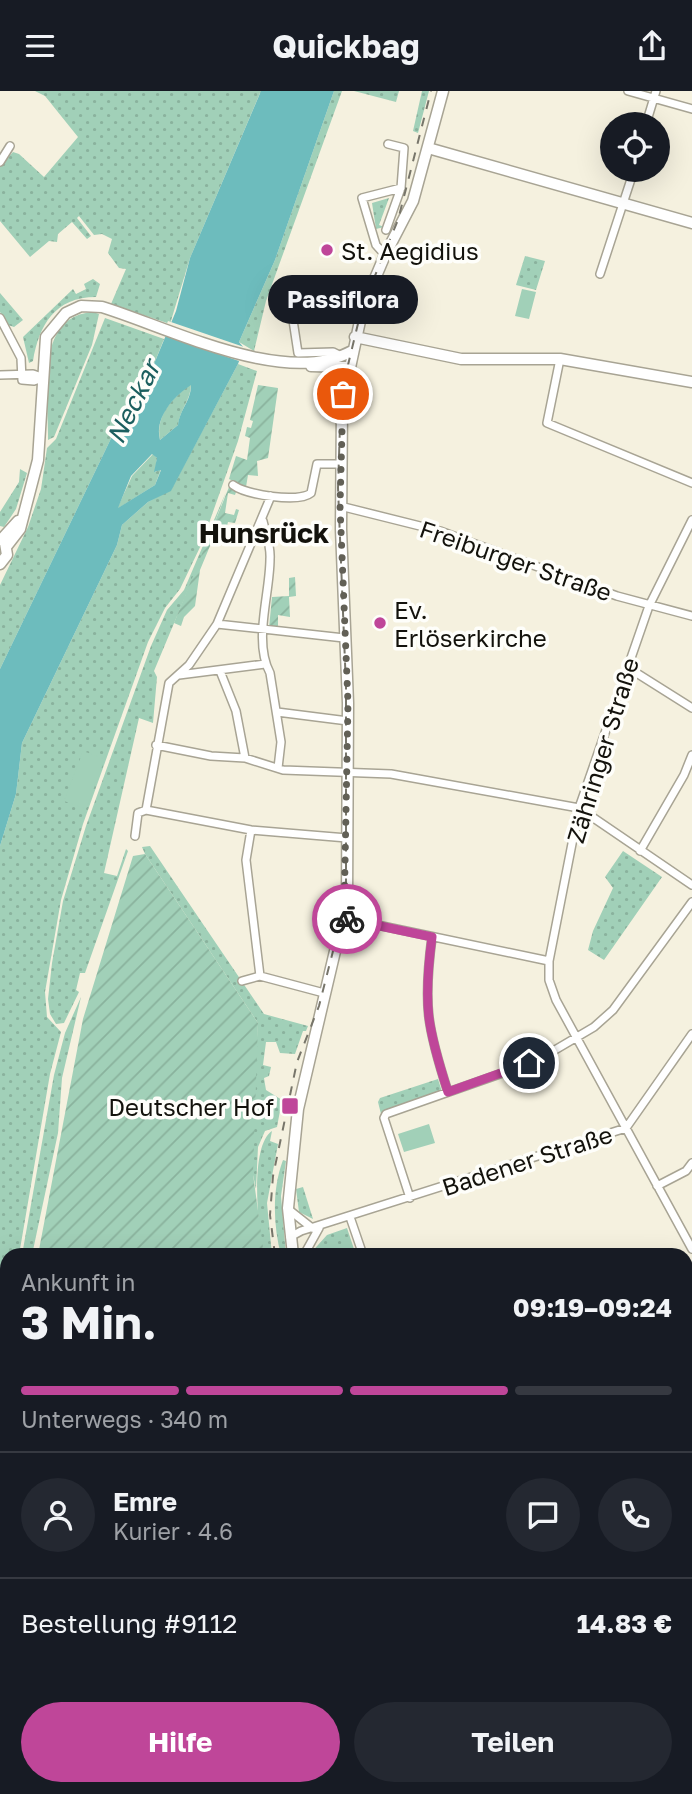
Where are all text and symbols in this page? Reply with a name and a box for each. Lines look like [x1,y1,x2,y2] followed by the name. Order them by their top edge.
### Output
[21,27,59,65] icon: menu
[272,27,420,65] text: Quickbag
[633,27,671,65] icon: share
[600,112,670,182] map controls
[600,112,670,182] button: locate
[341,236,479,265] place label: St. Aegidius
[319,242,335,258] marker: St. Aegidius
[268,275,418,324] callout: Passiflora
[287,285,399,313] text: Passiflora
[100,352,168,448] water label: Neckar
[313,364,373,424] pin
[324,375,362,413] icon: bag
[416,514,616,606] street label: Freiburger Straße
[199,516,329,549] district label: Hunsrück
[394,595,547,652] place label: Ev. Erlöserkirche
[372,615,388,631] marker: Ev. Erlöserkirche
[560,654,644,846] street label: Zähringer Straße
[312,884,382,954] courier
[328,900,366,938] icon: bike
[499,1033,559,1093] pin
[510,1044,548,1082] icon: home
[108,1092,274,1121] place label: Deutscher Hof
[280,1096,300,1116] marker: Deutscher Hof
[438,1119,616,1201] street label: Badener Straße
[21,1268,136,1296] text: Ankunft in
[513,1292,672,1323] text: 09:19–09:24
[21,1294,157,1349] text: 3 Min.
[21,1405,228,1433] text: Unterwegs · 340 m
[21,1478,95,1552] button: person
[506,1478,580,1552] button: chat
[598,1478,672,1552] button: phone
[113,1486,177,1517] text: Emre
[113,1517,233,1545] text: Kurier · 4.6
[21,1608,237,1639] text: Bestellung #9112
[577,1608,672,1639] text: 14.83 €
[21,1702,340,1782] button: Hilfe
[354,1702,672,1782] button: Teilen

